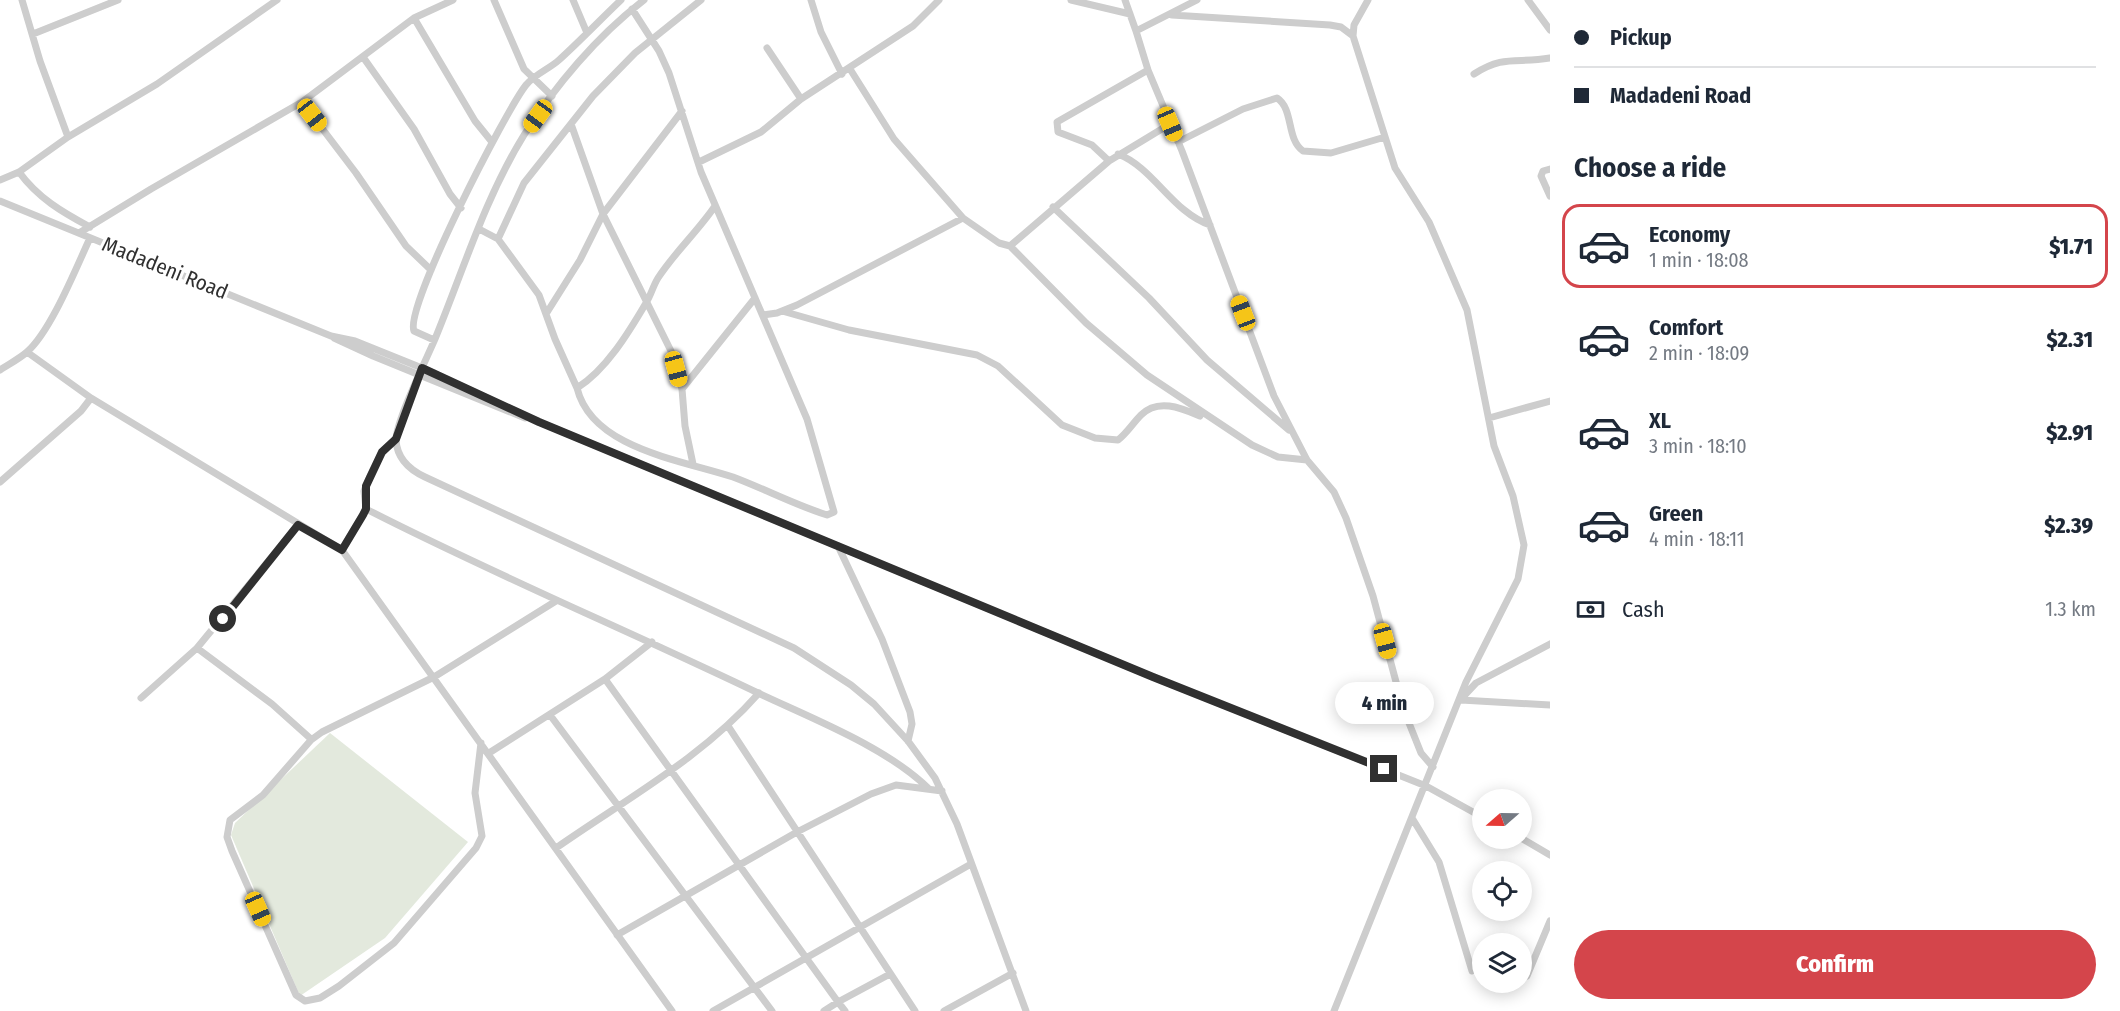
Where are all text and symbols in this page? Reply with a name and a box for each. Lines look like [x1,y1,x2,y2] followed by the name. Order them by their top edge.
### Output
[1610,24,1672,51] text: Pickup
[1610,82,1751,109] text: Madadeni Road
[294,95,330,135] car
[520,96,556,136] car
[1155,104,1185,144] car
[1574,152,1726,184] text: Choose a ride
[1577,219,1631,273] icon: car
[1649,221,1730,248] text: Economy
[98,231,232,305] street label: Madadeni Road
[2049,233,2093,260] text: $1.71
[1649,248,1749,272] text: 1 min · 18:08
[1228,293,1258,333] car
[1577,312,1631,366] icon: car
[1649,314,1723,341] text: Comfort
[2047,326,2093,353] text: $2.31
[1649,341,1749,365] text: 2 min · 18:09
[663,349,689,389] car
[1577,405,1631,459] icon: car
[1649,407,1671,434] text: XL
[2046,419,2093,446] text: $2.91
[1649,434,1747,458] text: 3 min · 18:10
[1577,498,1631,552] icon: car
[1649,500,1703,527] text: Green
[2044,512,2093,539] text: $2.39
[1649,527,1745,551] text: 4 min · 18:11
[1574,593,1607,626] icon: cash
[1622,596,1665,623] text: Cash
[2045,597,2096,621] text: 1.3 km
[209,605,236,632] route start
[1372,621,1398,661] car
[1334,682,1434,724] callout: 4 min
[1362,691,1407,715] text: 4 min
[1370,755,1397,782] route end
[1472,789,1532,849] north arrow
[1472,789,1532,993] map controls
[1472,861,1532,921] button: locate
[242,889,274,929] car
[1574,930,2096,999] button: Confirm
[1472,933,1532,993] button: layers

